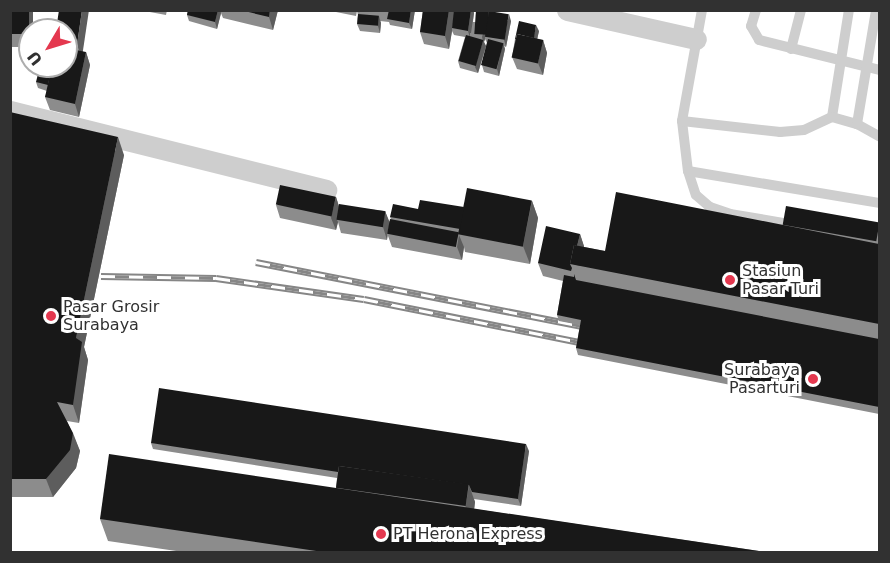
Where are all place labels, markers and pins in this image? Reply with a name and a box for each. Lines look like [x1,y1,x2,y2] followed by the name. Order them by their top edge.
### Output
[742,261,819,299] place label: Stasiun Pasar Turi
[723,273,737,287] marker: Stasiun Pasar Turi
[63,297,159,335] place label: Pasar Grosir Surabaya
[44,309,58,323] marker: Pasar Grosir Surabaya
[724,360,800,398] place label: Surabaya Pasarturi
[804,370,822,388] marker: Surabaya Pasarturi
[393,524,543,544] place label: PT Herona Express
[374,527,388,541] marker: PT Herona Express

